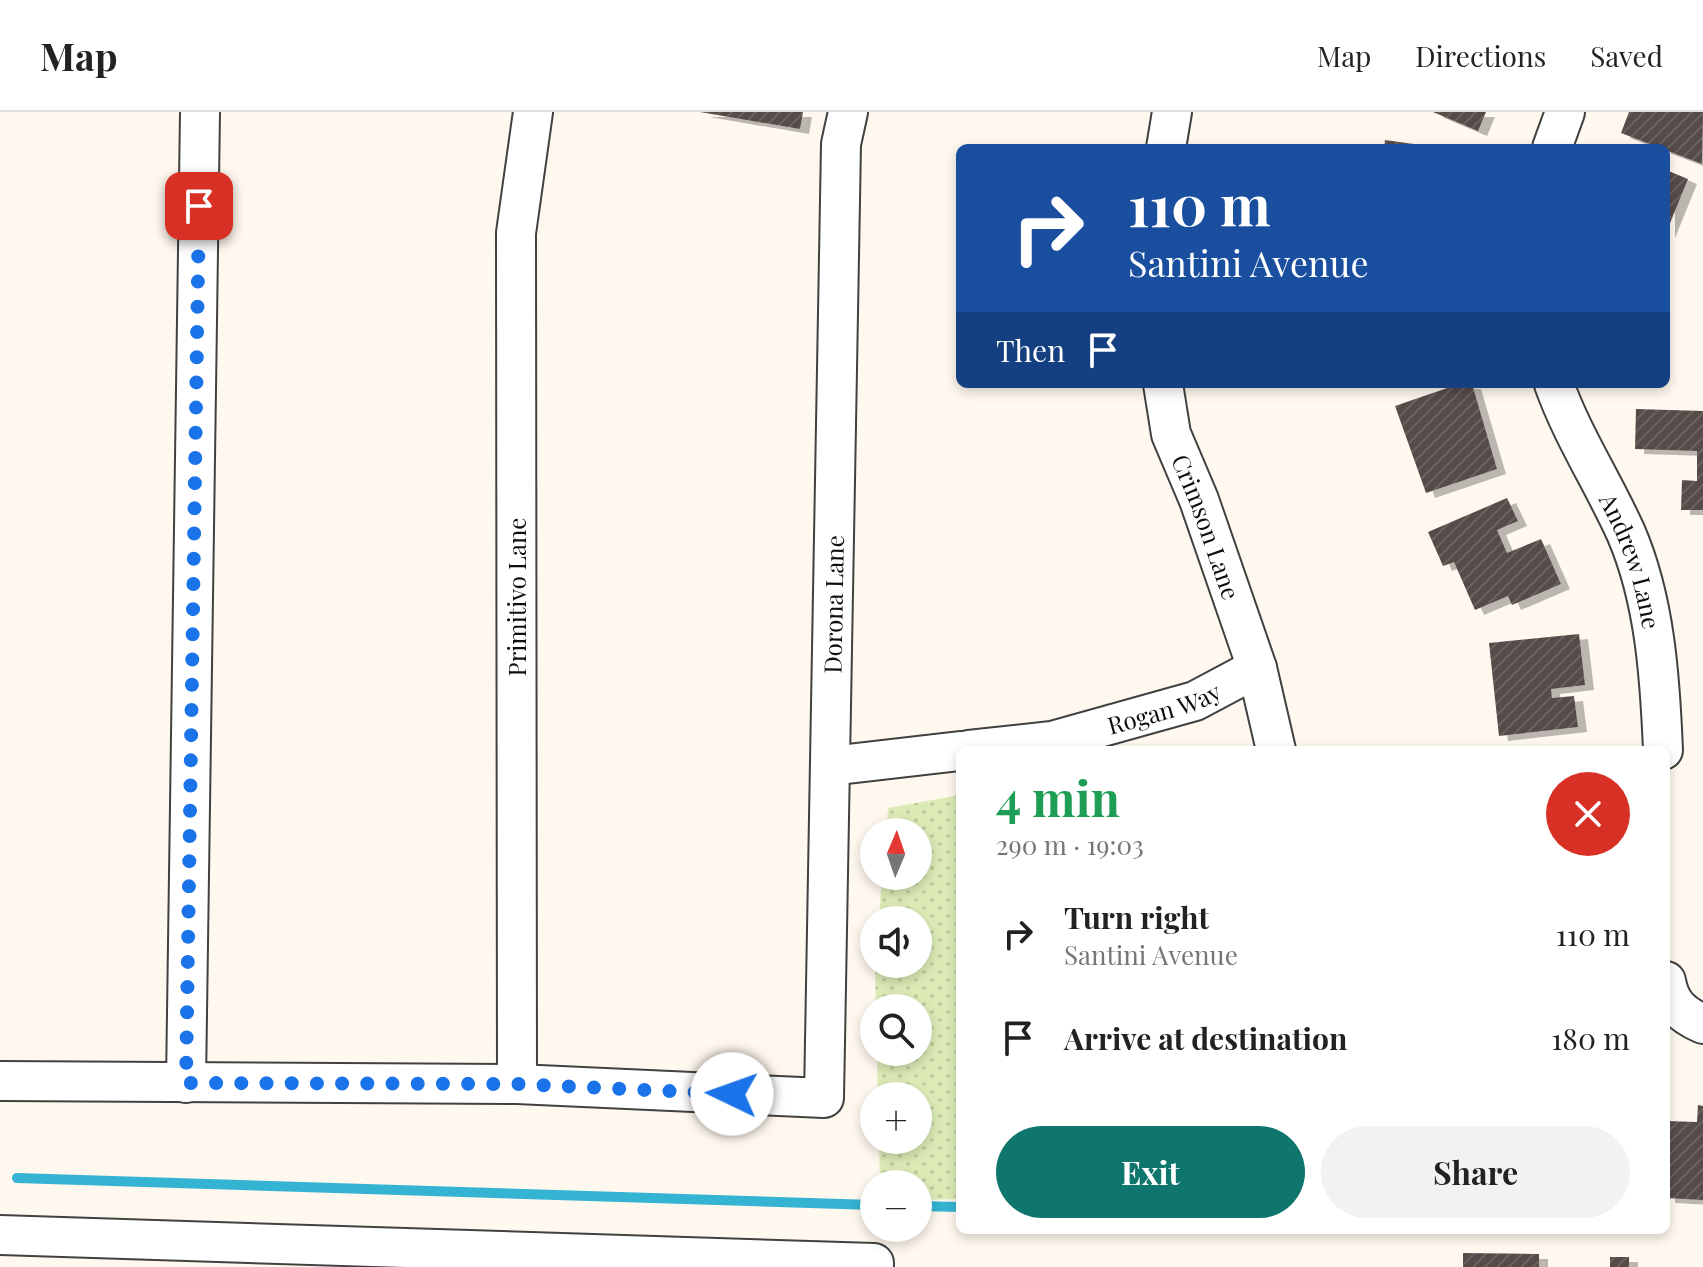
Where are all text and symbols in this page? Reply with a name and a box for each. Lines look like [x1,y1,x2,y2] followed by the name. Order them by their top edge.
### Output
[40,30,117,81] text: Map
[1317,37,1371,74] text: Map
[1415,37,1546,74] text: Directions
[1590,37,1663,74] text: Saved
[1128,166,1271,241] text: 110 m
[165,172,233,240] pin
[996,176,1100,280] icon: right
[177,184,221,228] icon: arrive
[1128,238,1369,286] text: Santini Avenue
[1081,328,1125,372] icon: arrive
[996,330,1065,370] text: Then
[1165,449,1248,603] street label: Crimson Lane
[1593,486,1668,631] street label: Andrew Lane
[500,518,532,676] street label: Primitivo Lane
[816,535,850,674] street label: Dorona Lane
[1104,674,1226,741] street label: Rogan Way
[996,765,1120,829] text: 4 min
[1546,772,1630,856] button: close
[860,818,932,890] north arrow
[860,818,932,1242] map controls
[996,827,1144,862] text: 290 m · 19:03
[1064,897,1209,937] text: Turn right
[860,906,932,978] button: sound
[996,912,1040,956] icon: right
[1556,914,1630,954] text: 110 m
[1064,937,1238,972] text: Santini Avenue
[860,994,932,1066] button: search
[996,1016,1040,1060] icon: arrive
[1064,1018,1347,1058] text: Arrive at destination
[1551,1018,1630,1058] text: 180 m
[690,1052,774,1136] position arrow
[860,1082,932,1154] button: +
[996,1126,1305,1218] button: Exit
[1321,1126,1630,1218] button: Share
[860,1170,932,1242] button: −

